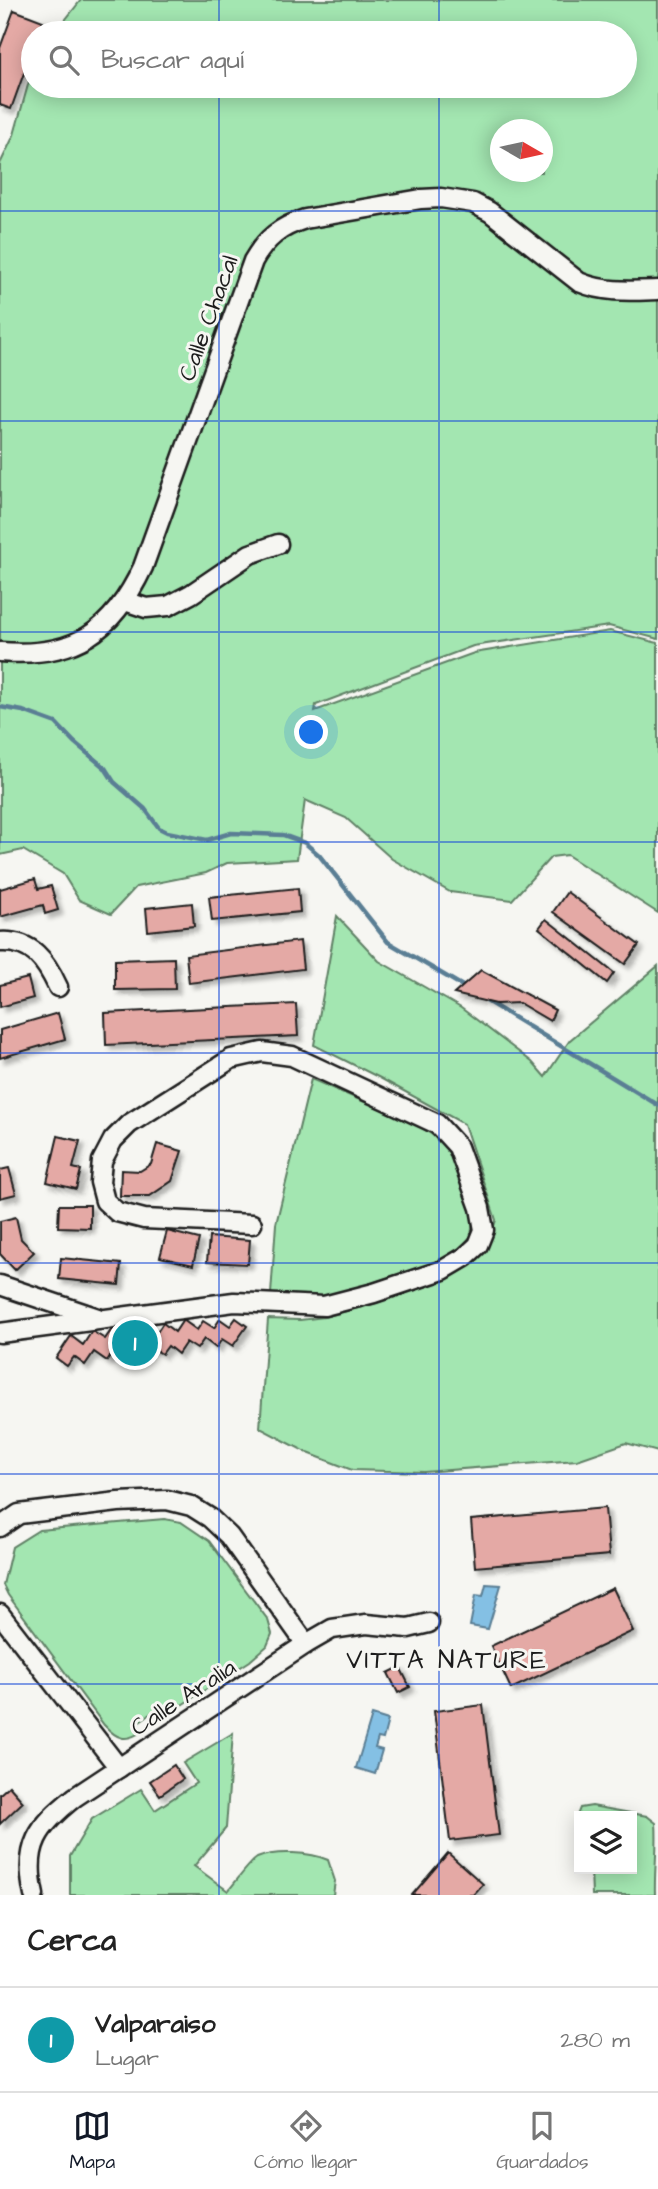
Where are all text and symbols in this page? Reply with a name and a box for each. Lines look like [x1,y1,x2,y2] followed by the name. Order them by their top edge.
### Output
[21,21,637,98] search box
[45,41,83,79] icon: search
[101,42,244,78] text: Buscar aquí
[490,119,553,182] north arrow
[170,251,247,386] street label: Calle Chacal
[294,715,328,749] your location
[112,1317,158,1369] pin: 1
[346,1642,548,1678] district label: VITTA NATURE
[124,1651,243,1745] street label: Calle Aralia
[574,1811,637,1874] map controls
[574,1811,637,1874] button: layers
[28,1920,116,1962] text: Cerca
[95,2006,216,2042] text: Valparaiso
[50,2024,52,2056] text: 1
[560,2024,630,2056] text: 280 m
[95,2042,159,2074] text: Lugar
[69,2107,115,2176] tab: Mapa
[254,2107,357,2176] tab: Cómo llegar
[496,2107,589,2176] tab: Guardados

